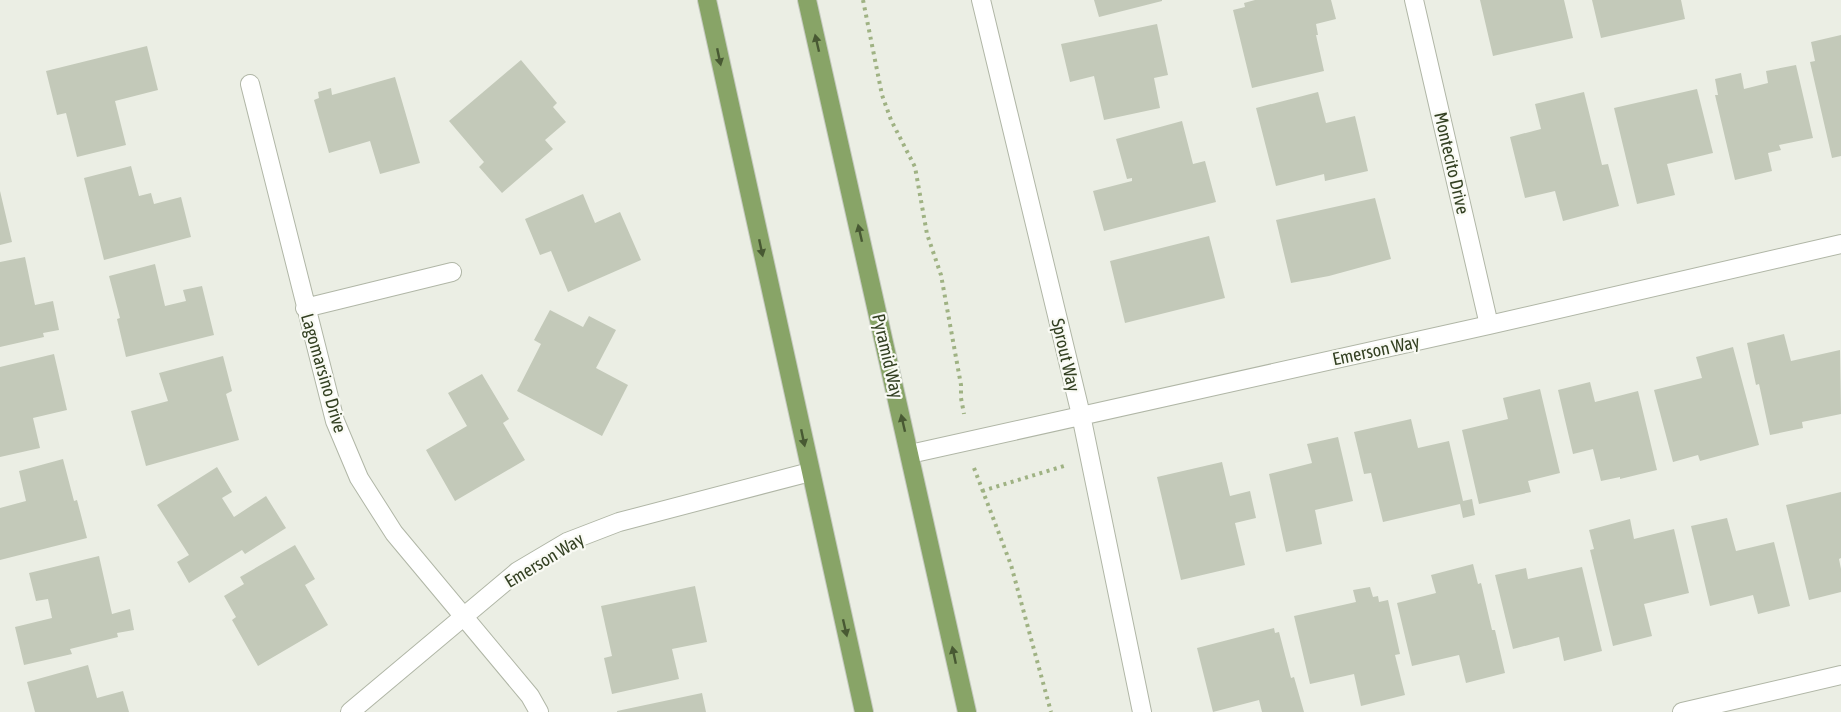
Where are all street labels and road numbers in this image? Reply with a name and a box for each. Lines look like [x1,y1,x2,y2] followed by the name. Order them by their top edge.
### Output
[1430,110,1474,216] street label: Montecito Drive
[297,311,351,435] street label: Lagomarsino Drive
[868,312,908,400] street label: Pyramid Way
[1047,316,1085,394] street label: Sprout Way
[1331,331,1421,369] street label: Emerson Way
[501,528,587,592] street label: Emerson Way

